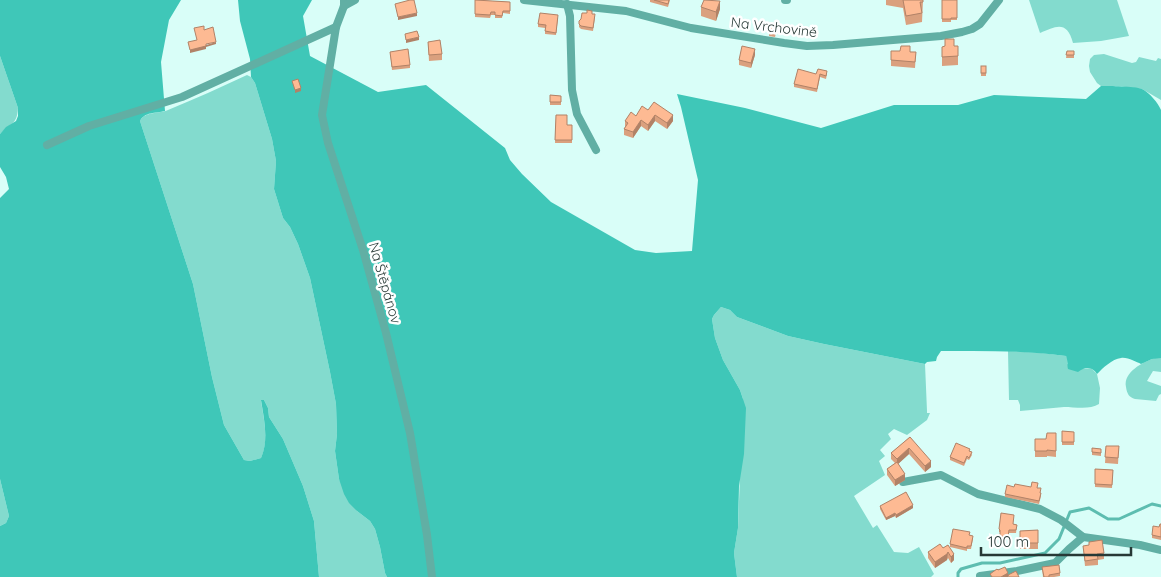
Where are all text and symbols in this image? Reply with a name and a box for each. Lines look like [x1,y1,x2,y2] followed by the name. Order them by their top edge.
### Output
[730,13,818,41] street label: Na Vrchovině
[365,240,405,326] street label: Na Štěpánov
[981,524,1131,556] scale bar
[988,532,1029,551] text: 100 m

